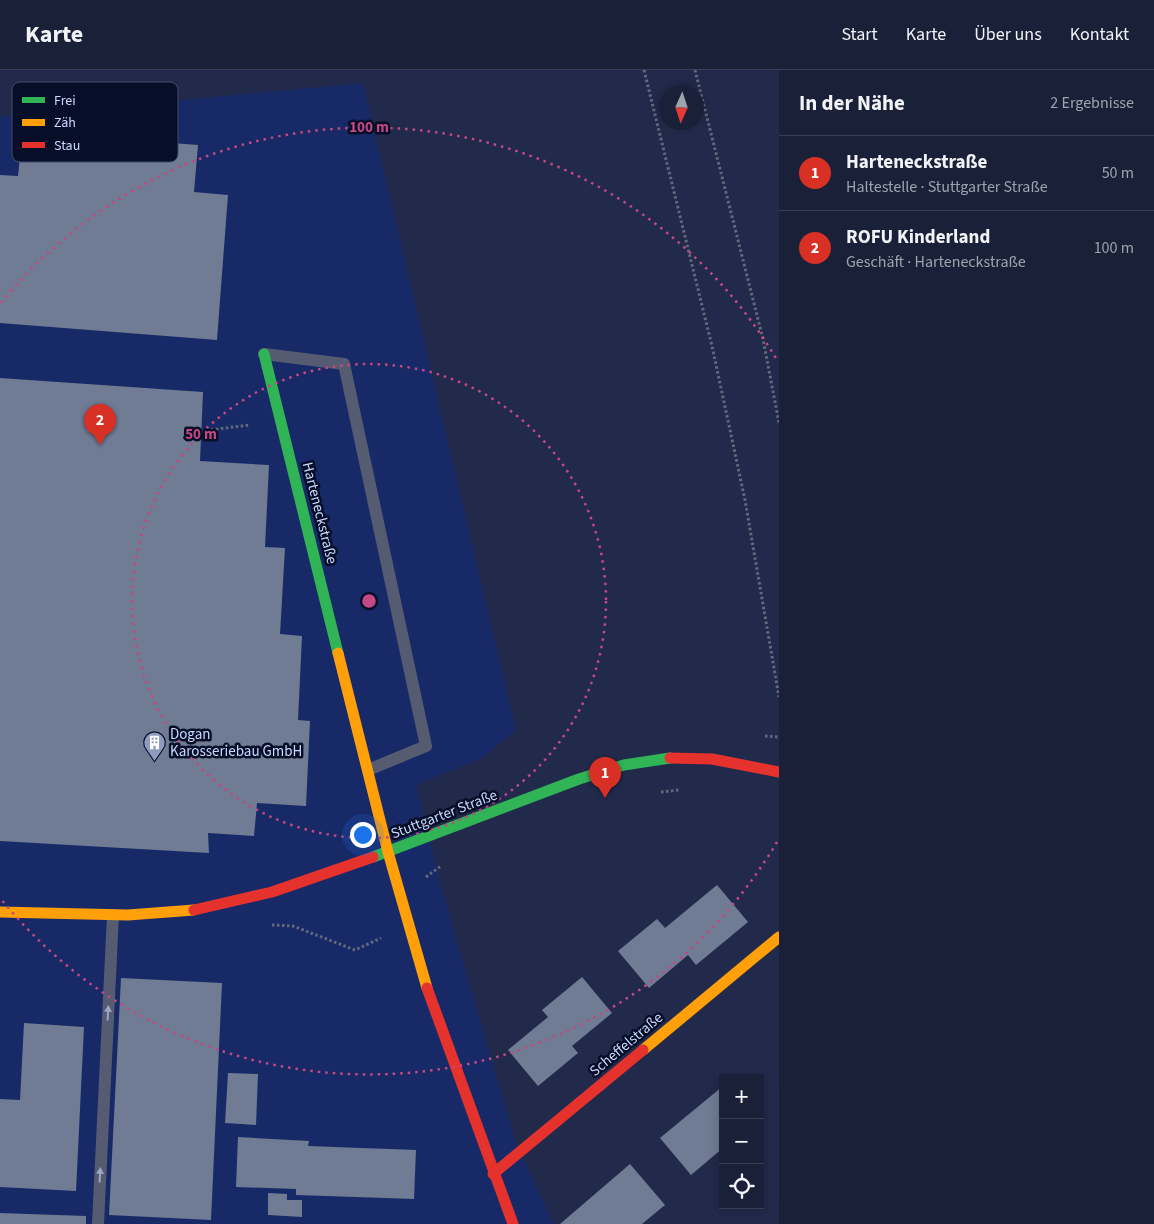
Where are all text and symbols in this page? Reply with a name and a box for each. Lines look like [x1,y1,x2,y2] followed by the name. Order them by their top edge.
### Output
[25,17,83,52] text: Karte
[841,22,878,47] text: Start
[906,22,946,47] text: Karte
[974,22,1042,47] text: Über uns
[1070,22,1129,47] text: Kontakt
[12,82,178,162] legend
[659,85,704,130] north arrow
[799,88,905,118] text: In der Nähe
[54,91,76,111] text: Frei
[1050,92,1134,114] text: 2 Ergebnisse
[54,113,76,133] text: Zäh
[349,117,389,138] text: 100 m
[54,136,80,156] text: Stau
[846,149,987,176] text: Harteneckstraße
[811,162,819,184] text: 1
[1102,162,1134,184] text: 50 m
[846,176,1048,198] text: Haltestelle · Stuttgarter Straße
[846,224,990,251] text: ROFU Kinderland
[811,237,819,259] text: 2
[1094,237,1134,259] text: 100 m
[846,251,1026,273] text: Geschäft · Harteneckstraße
[84,404,116,445] pin: 2
[185,424,217,445] text: 50 m
[297,460,342,566] street label: Harteneckstraße
[360,592,378,610] centre of rings
[170,724,302,762] place label: Dogan Karosseriebau GmbH
[142,731,166,762] building icon: Dogan Karosseriebau GmbH
[589,757,621,798] pin: 1
[388,785,500,844] street label: Stuttgarter Straße
[350,822,376,848] your location
[104,1005,112,1021] one-way arrow
[585,1007,667,1081] street label: Scheffelstraße
[719,1074,764,1209] map controls
[719,1074,764,1119] button: +
[719,1119,764,1164] button: −
[719,1164,764,1209] button: locate
[97,1167,105,1183] one-way arrow

